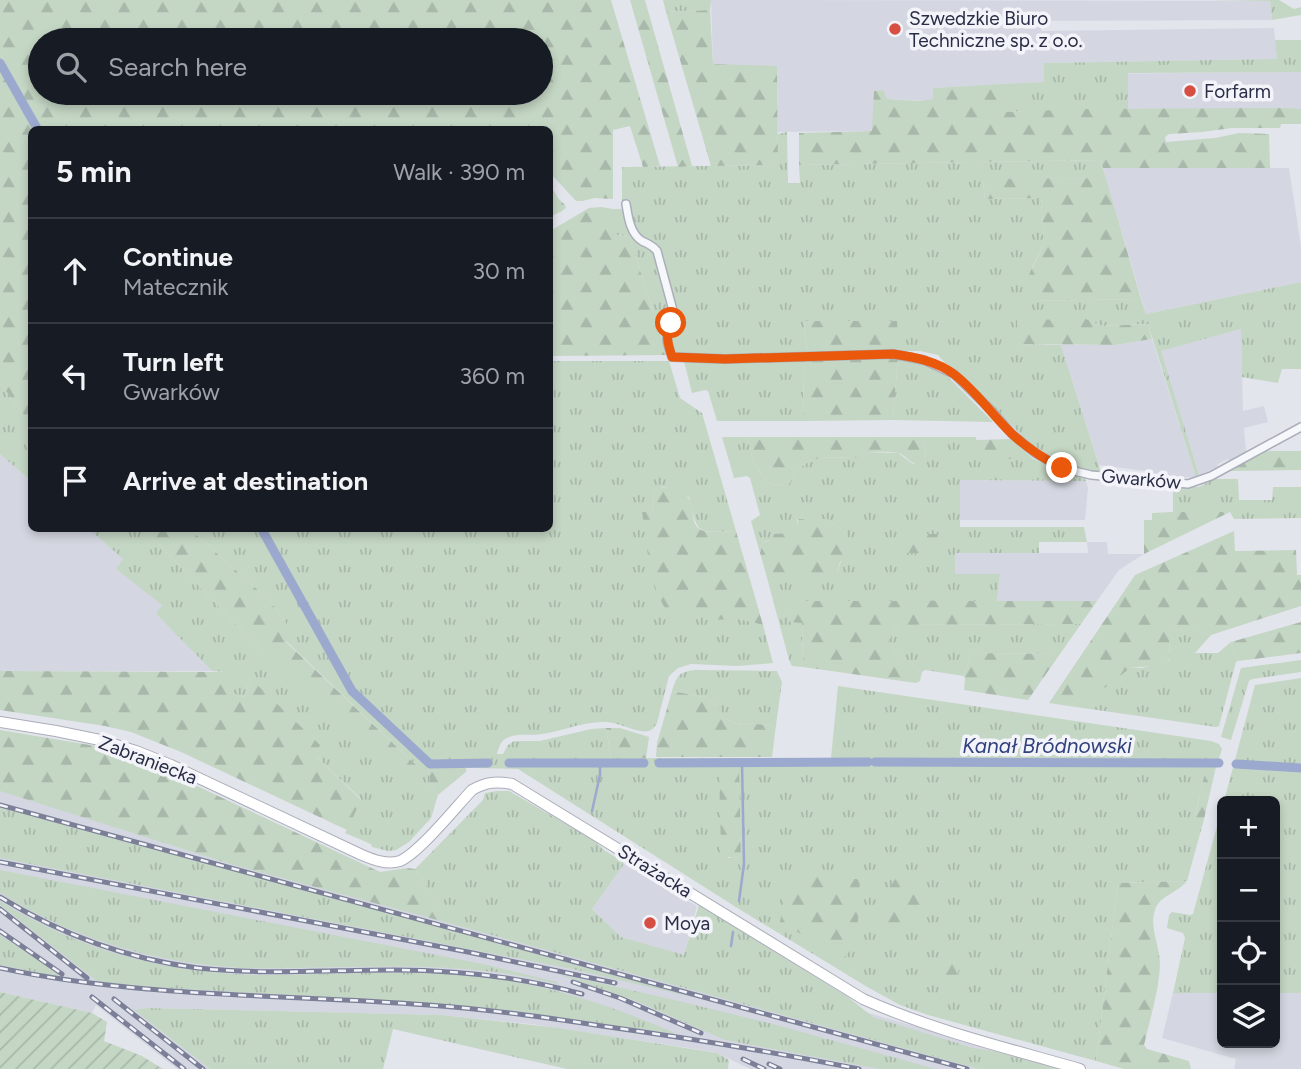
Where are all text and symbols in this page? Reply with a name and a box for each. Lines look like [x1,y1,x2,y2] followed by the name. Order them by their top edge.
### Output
[909,7,1083,52] place label: Szwedzkie Biuro Techniczne sp. z o.o.
[887,21,903,37] marker: Szwedzkie Biuro Techniczne sp. z o.o.
[28,28,553,105] search box
[52,48,90,86] icon: search
[108,51,247,83] text: Search here
[1204,80,1271,103] place label: Forfarm
[1182,83,1198,99] marker: Forfarm
[56,153,132,190] text: 5 min
[393,158,525,186] text: Walk · 390 m
[123,241,233,273] text: Continue
[56,252,94,290] icon: ahead
[472,257,525,285] text: 30 m
[123,273,228,301] text: Matecznik
[655,307,686,338] route start
[123,346,224,378] text: Turn left
[56,357,94,395] icon: left
[459,362,525,390] text: 360 m
[123,378,220,406] text: Gwarków
[1046,452,1077,483] route end
[56,462,94,500] icon: arrive
[1100,464,1182,494] street label: Gwarków
[123,465,368,497] text: Arrive at destination
[96,731,200,789] street label: Zabraniecka
[962,733,1132,758] water label: Kanał Bródnowski
[1217,796,1280,1048] map controls
[1217,796,1280,859] button: +
[614,839,696,903] street label: Strażacka
[1217,859,1280,922] button: −
[664,912,710,935] place label: Moya
[642,915,658,931] marker: Moya
[1217,922,1280,985] button: locate
[1217,985,1280,1048] button: layers

